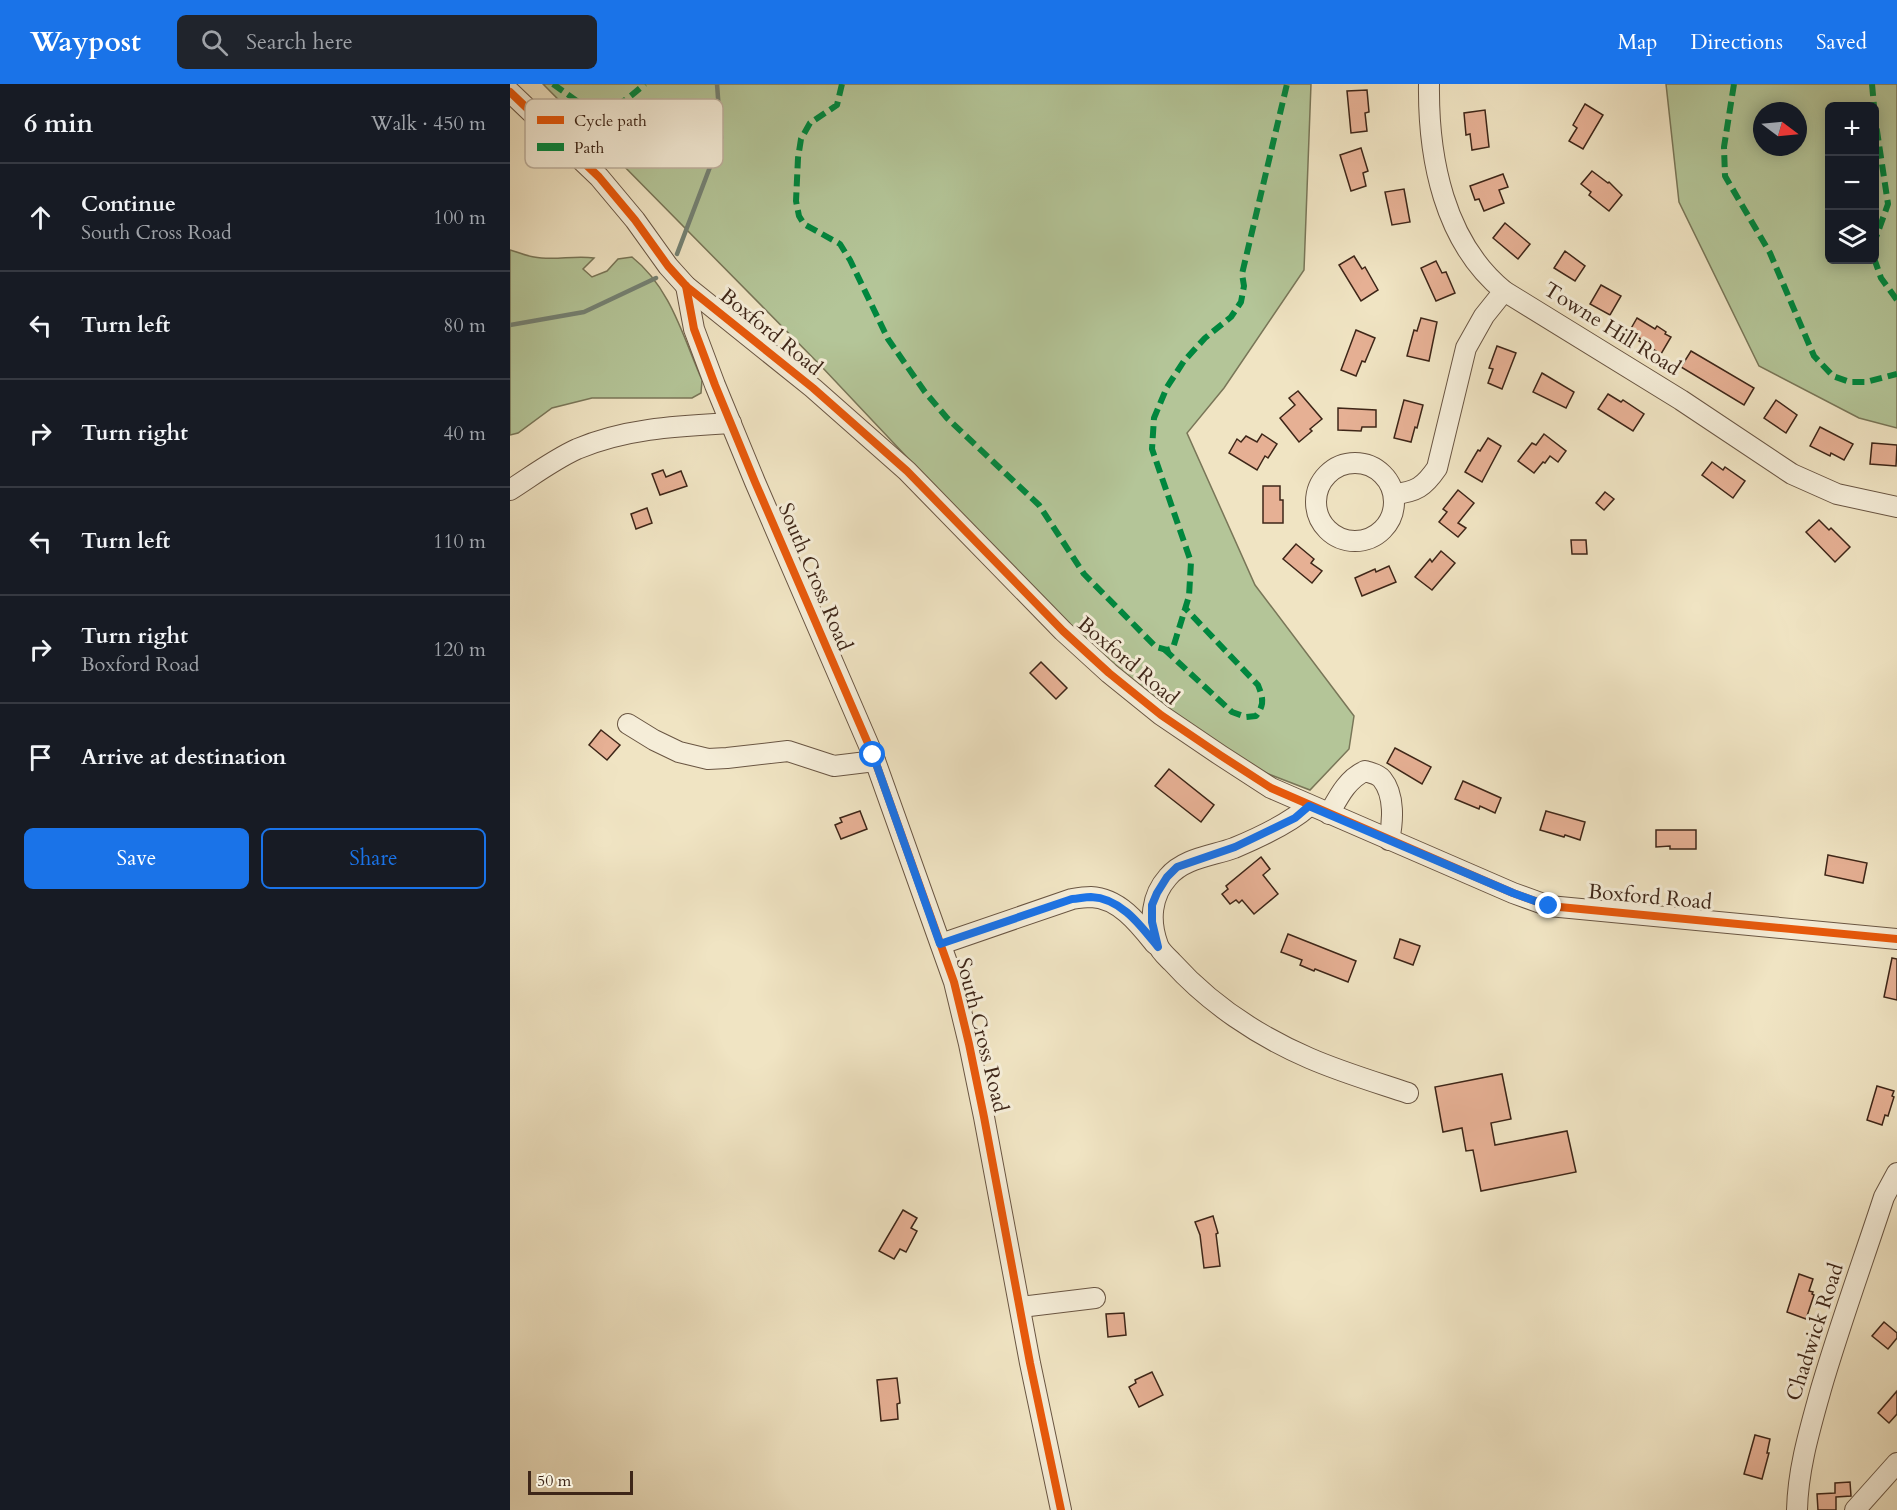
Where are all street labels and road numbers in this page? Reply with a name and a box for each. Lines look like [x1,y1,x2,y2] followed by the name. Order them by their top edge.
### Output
[1538,275,1686,383] street label: Towne Hill Road
[714,282,828,382] street label: Boxford Road
[771,499,859,655] street label: South Cross Road
[1071,610,1185,712] street label: Boxford Road
[1587,877,1713,917] street label: Boxford Road
[949,955,1015,1115] street label: South Cross Road
[1779,1259,1851,1405] street label: Chadwick Road

